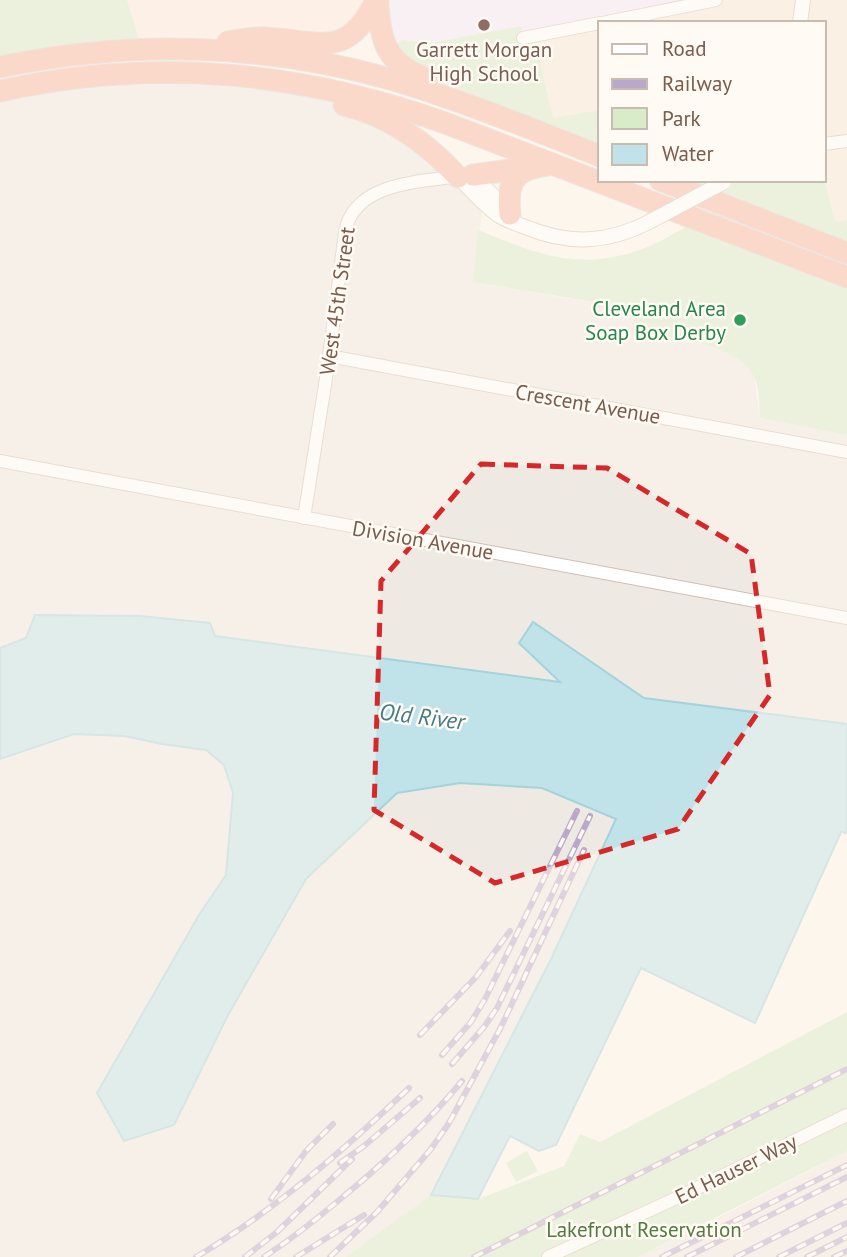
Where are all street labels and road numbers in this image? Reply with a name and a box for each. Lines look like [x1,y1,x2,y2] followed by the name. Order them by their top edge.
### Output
[313,225,361,377] street label: West 45th Street
[513,378,663,430] street label: Crescent Avenue
[350,514,496,566] street label: Division Avenue
[670,1128,802,1210] street label: Ed Hauser Way

